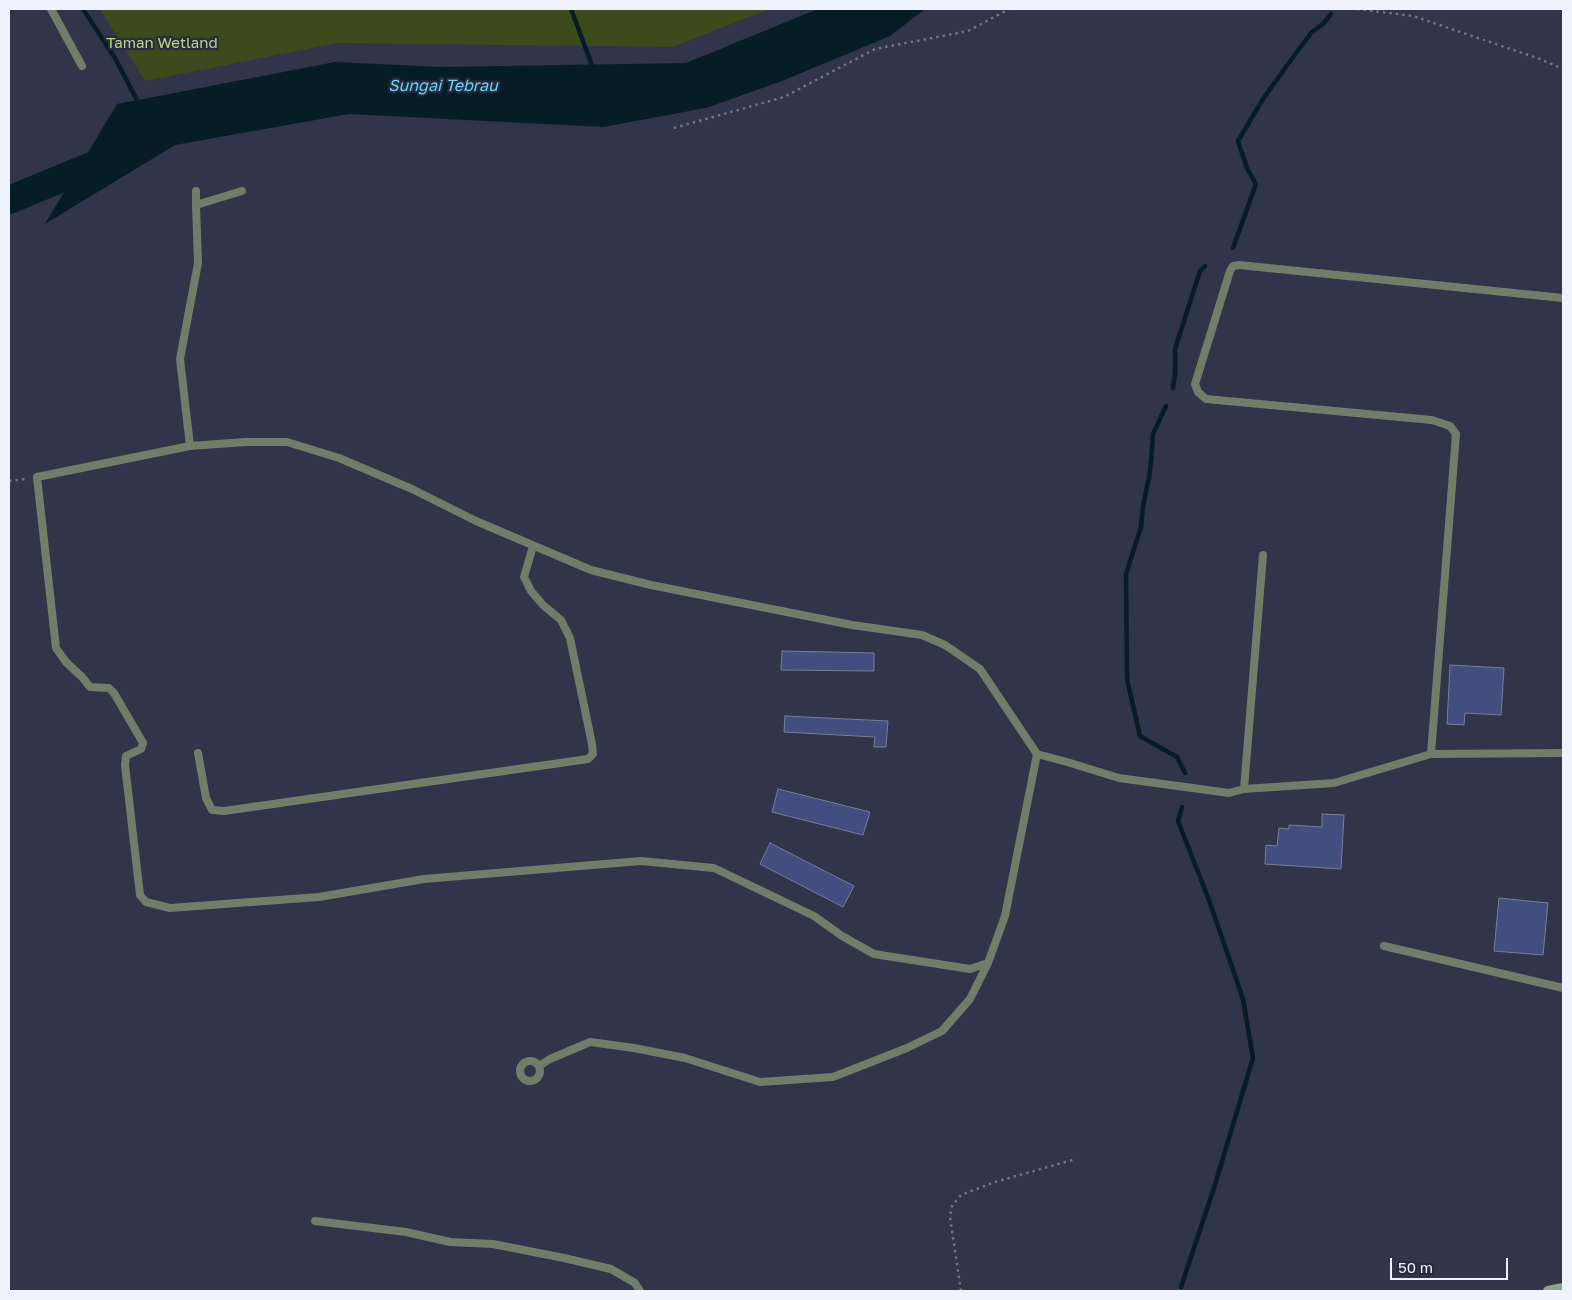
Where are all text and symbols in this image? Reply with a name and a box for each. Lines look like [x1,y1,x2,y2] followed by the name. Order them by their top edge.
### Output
[106,34,218,52] park label: Taman Wetland
[388,76,498,96] water label: Sungai Tebrau
[1392,1248,1510,1280] scale bar
[1398,1258,1433,1276] text: 50 m

